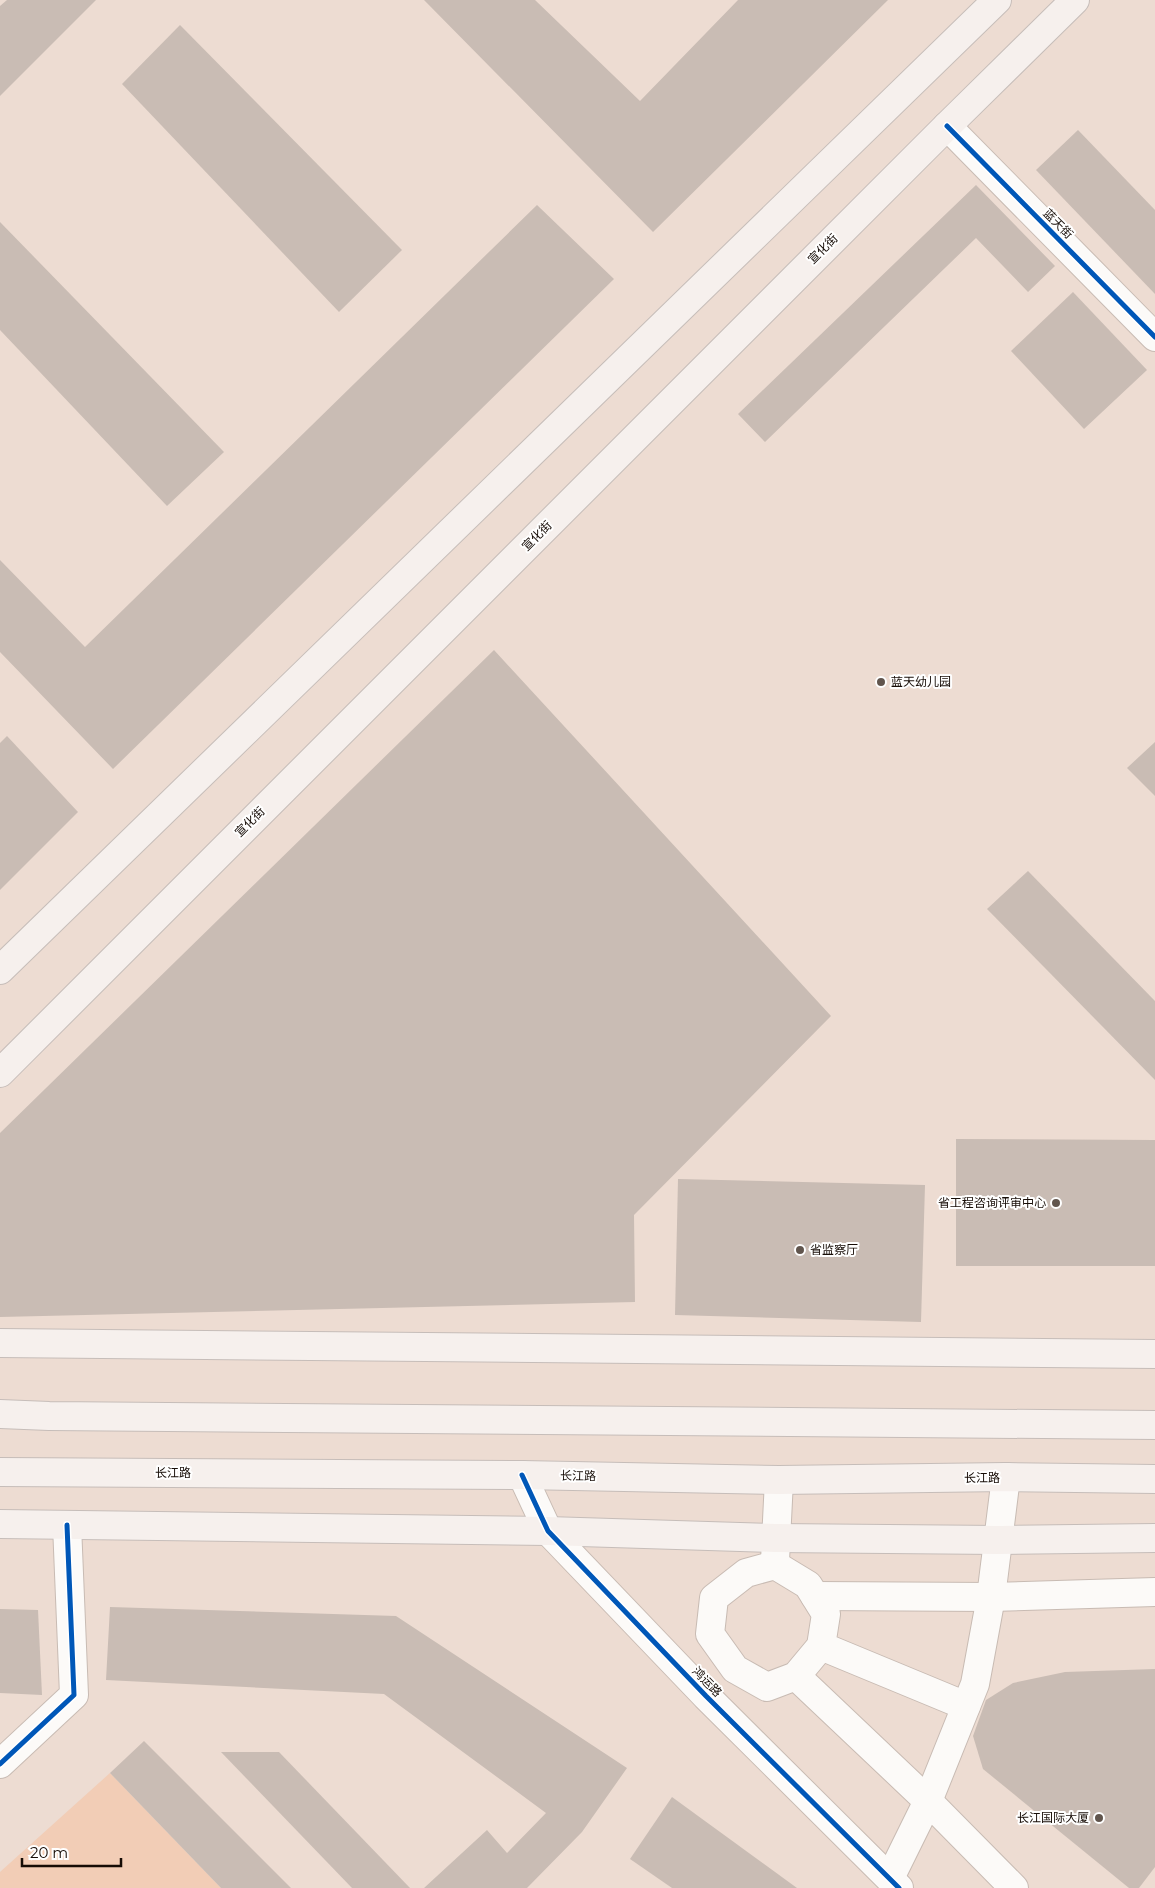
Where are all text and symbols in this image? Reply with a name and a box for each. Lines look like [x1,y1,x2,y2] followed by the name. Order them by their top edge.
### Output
[1040,206,1076,242] street label: 蓝天街
[805,231,841,267] street label: 宣化街
[519,518,555,554] street label: 宣化街
[891,674,951,689] place label: 蓝天幼儿园
[875,676,887,688] marker: 蓝天幼儿园
[232,804,268,840] street label: 宣化街
[938,1195,1046,1210] place label: 省工程咨询评审中心
[1050,1197,1062,1209] marker: 省工程咨询评审中心
[810,1242,858,1257] place label: 省监察厅
[794,1244,806,1256] marker: 省监察厅
[155,1465,191,1480] street label: 长江路
[560,1468,596,1483] street label: 长江路
[964,1470,1000,1485] street label: 长江路
[689,1663,725,1700] street label: 鸿运路
[1017,1810,1089,1825] place label: 长江国际大厦
[1093,1812,1105,1824] marker: 长江国际大厦
[22,1836,121,1868] scale bar
[30,1843,68,1862] text: 20 m

